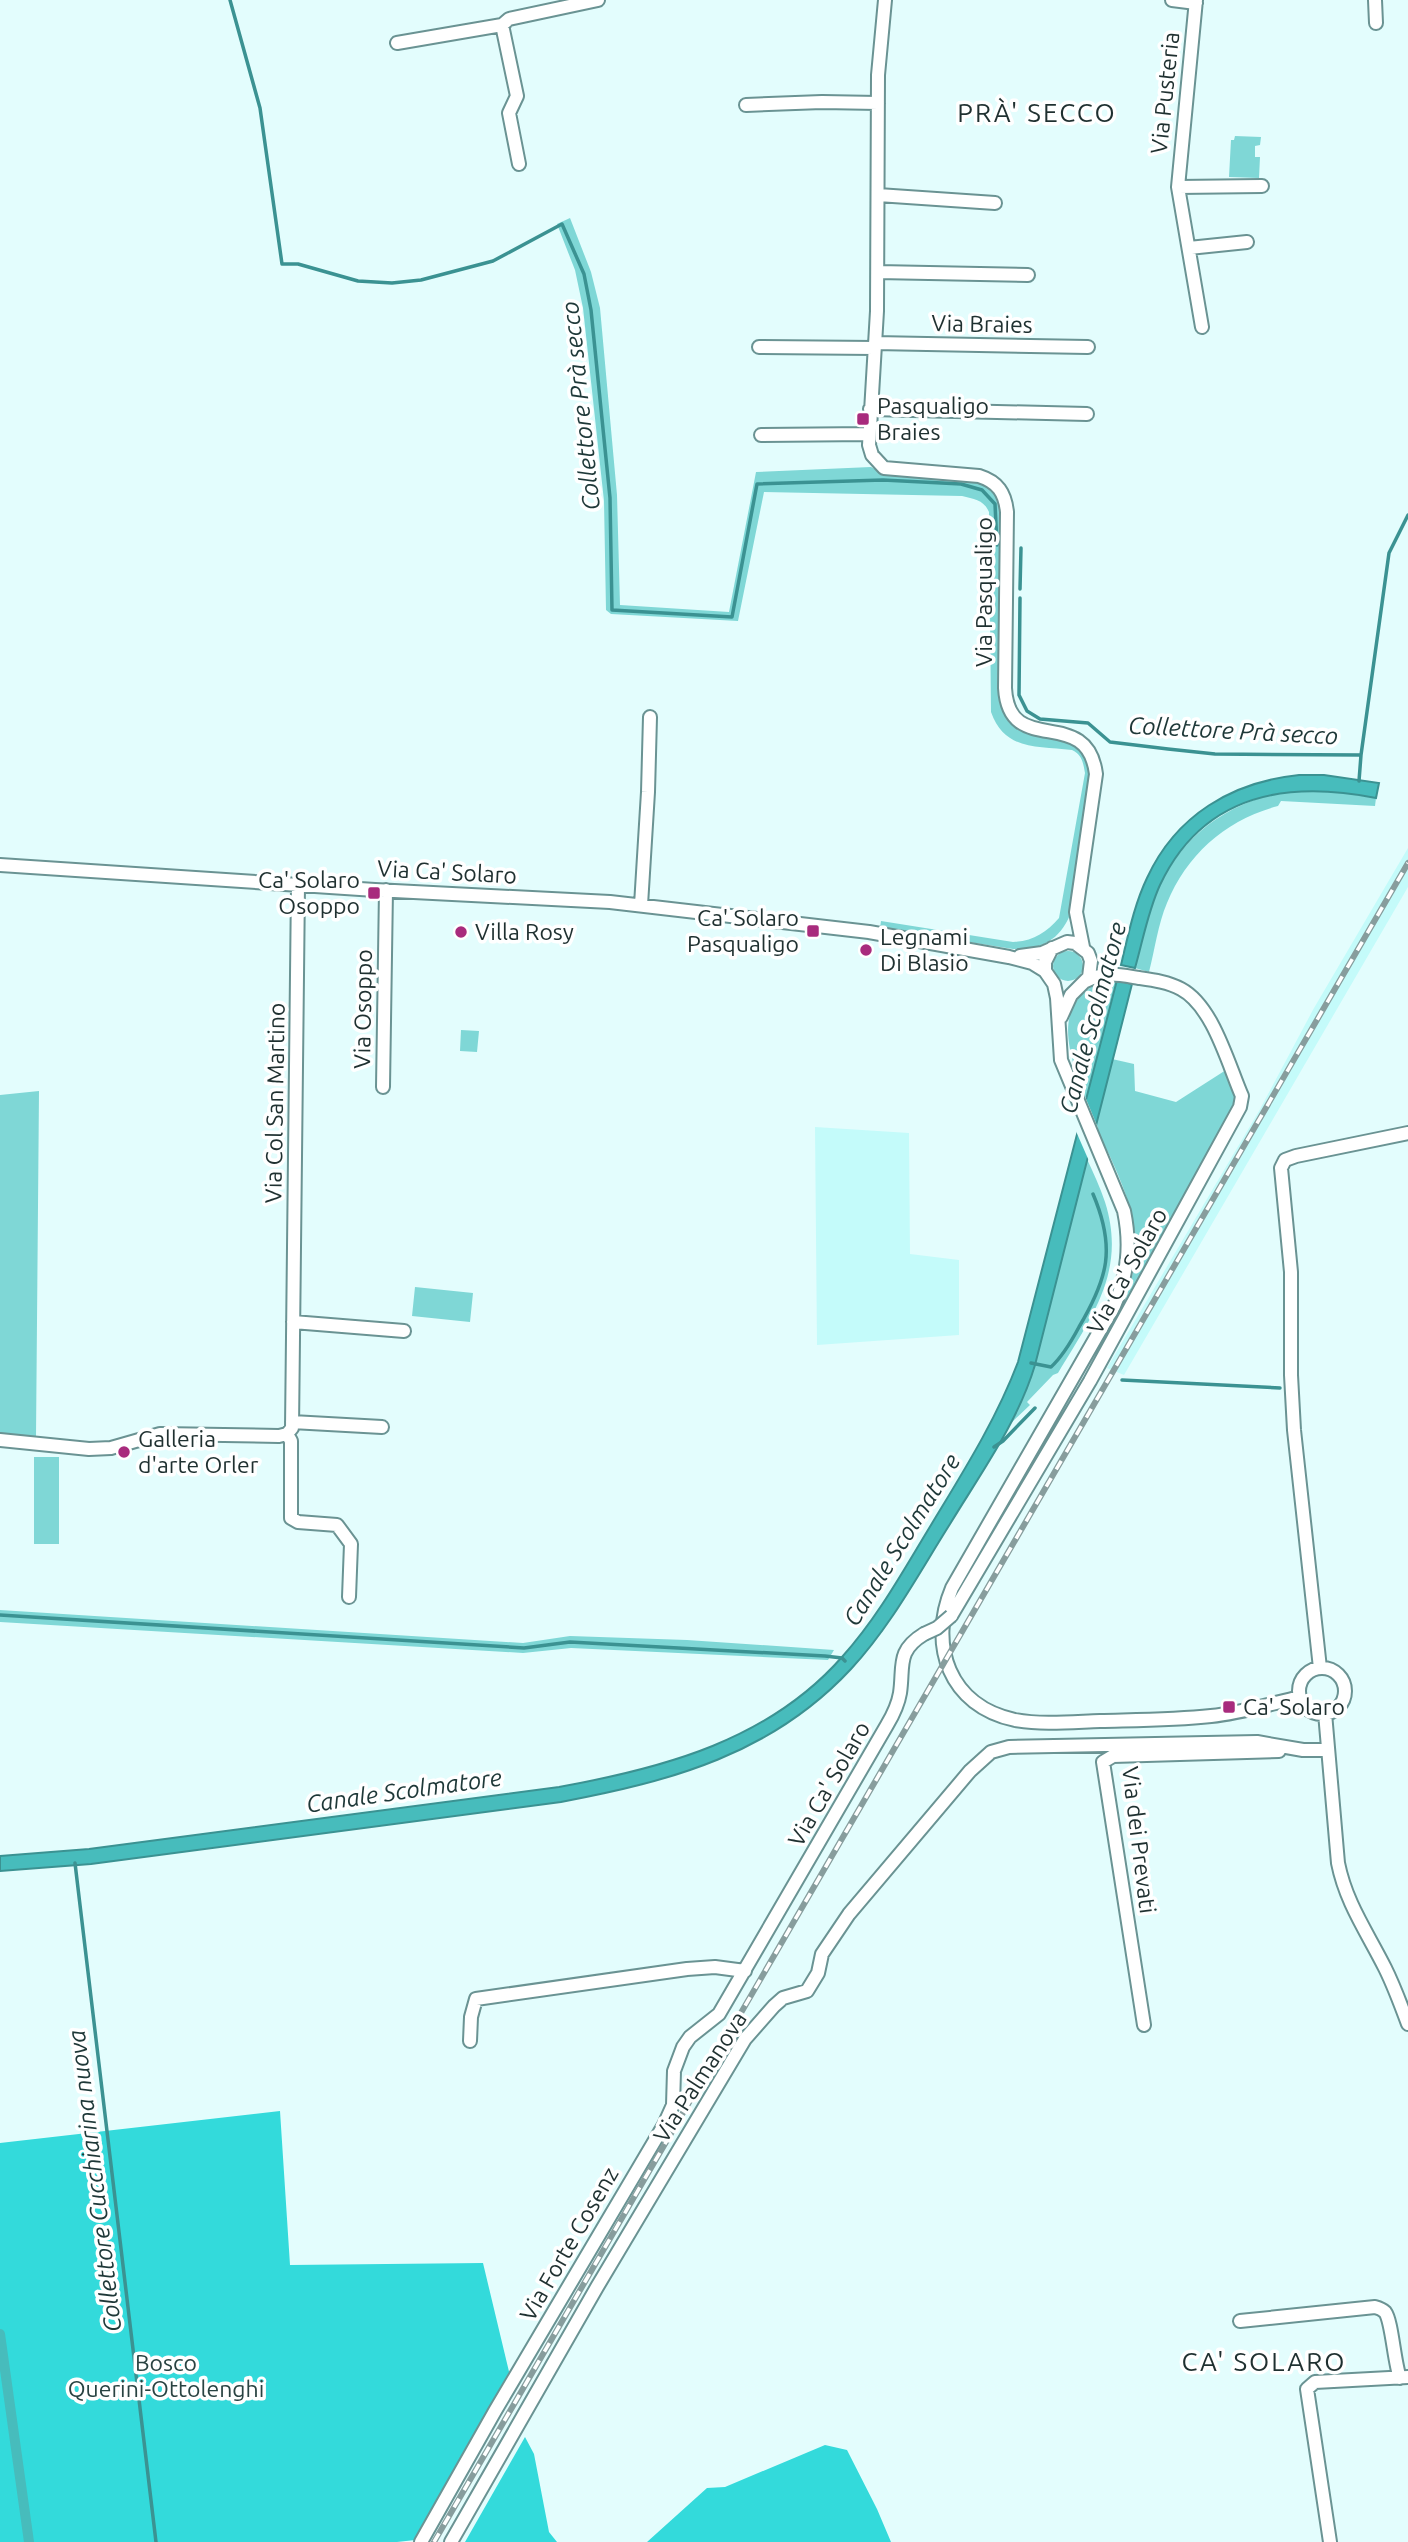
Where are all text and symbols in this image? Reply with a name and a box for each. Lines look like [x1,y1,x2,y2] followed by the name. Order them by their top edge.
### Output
[1146,31,1183,155] street label: Via Pusteria
[957,97,1117,127] district label: PRÀ' SECCO
[556,300,605,512] water label: Collettore Prà secco
[931,310,1033,337] street label: Via Braies
[877,393,989,444] place label: Pasqualigo Braies
[855,411,871,427] marker: Pasqualigo Braies
[971,517,996,667] street label: Via Pasqualigo
[1127,712,1339,749] water label: Collettore Prà secco
[376,855,518,888] street label: Via Ca' Solaro
[258,867,360,918] place label: Ca' Solaro Osoppo
[366,885,382,901] marker: Ca' Solaro Osoppo
[687,905,799,956] place label: Ca' Solaro Pasqualigo
[475,919,574,944] place label: Villa Rosy
[1054,919,1131,1117] water label: Canale Scolmatore
[805,923,821,939] marker: Ca' Solaro Pasqualigo
[453,924,469,940] marker: Villa Rosy
[880,924,969,975] place label: Legnami Di Blasio
[858,942,874,958] marker: Legnami Di Blasio
[349,949,376,1069] street label: Via Osoppo
[260,1002,289,1204] street label: Via Col San Martino
[1082,1203,1171,1338] street label: Via Ca' Solaro
[138,1426,259,1477] place label: Galleria d'arte Orler
[116,1444,132,1460] marker: Galleria d'arte Orler
[838,1449,965,1631] water label: Canale Scolmatore
[1243,1694,1345,1719] place label: Ca' Solaro
[1221,1699,1237,1715] marker: Ca' Solaro
[783,1717,874,1851] street label: Via Ca' Solaro
[304,1763,504,1818] water label: Canale Scolmatore
[1118,1765,1161,1915] street label: Via dei Prevati
[648,2007,751,2147] street label: Via Palmanova
[63,2028,126,2334] water label: Collettore Cucchiarina nuova
[514,2163,623,2325] street label: Via Forte Cosenz
[1181,2347,1347,2376] district label: CA' SOLARO
[68,2350,264,2401] park label: Bosco Querini-Ottolenghi

